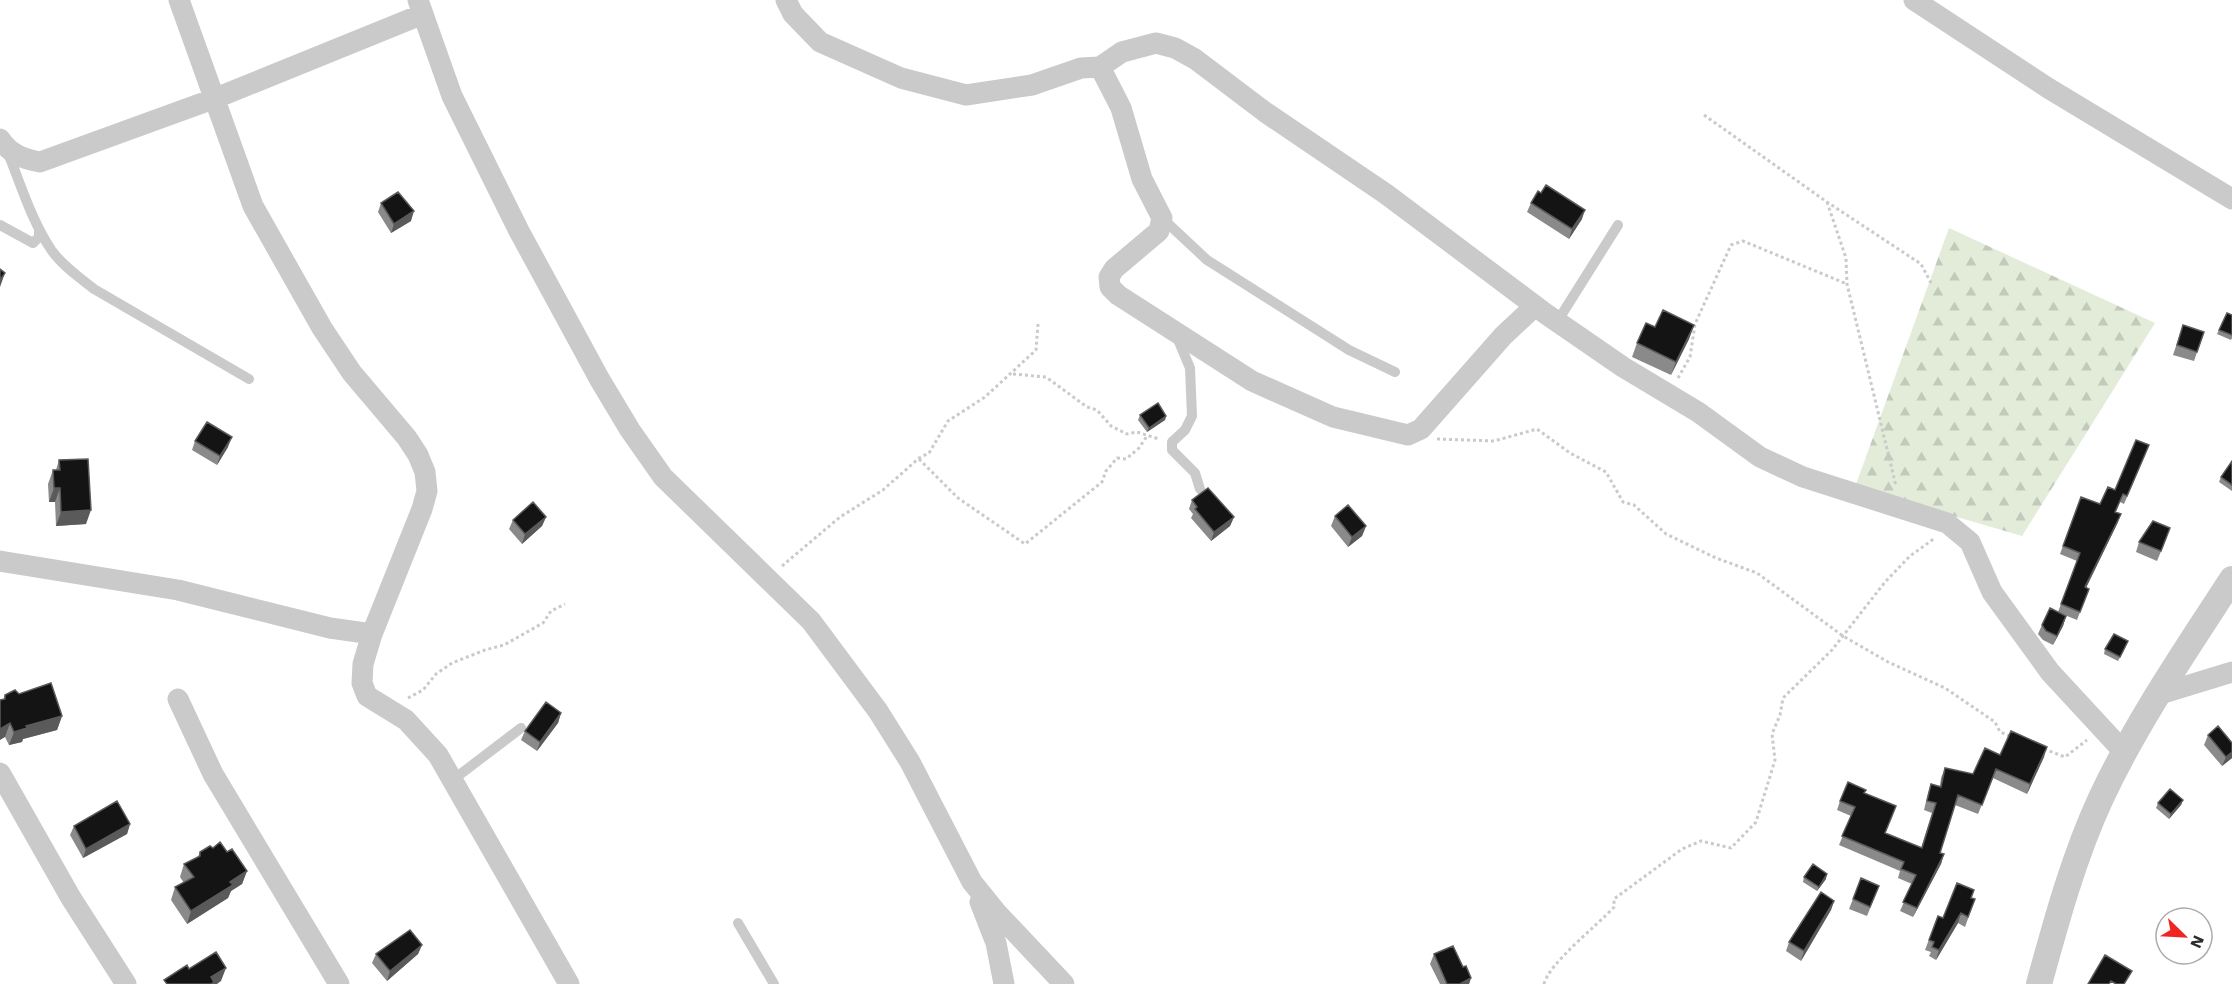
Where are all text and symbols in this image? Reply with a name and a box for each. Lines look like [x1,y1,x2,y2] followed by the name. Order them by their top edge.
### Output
[2154,906,2214,966] north arrow
[2186,933,2208,951] text: N

